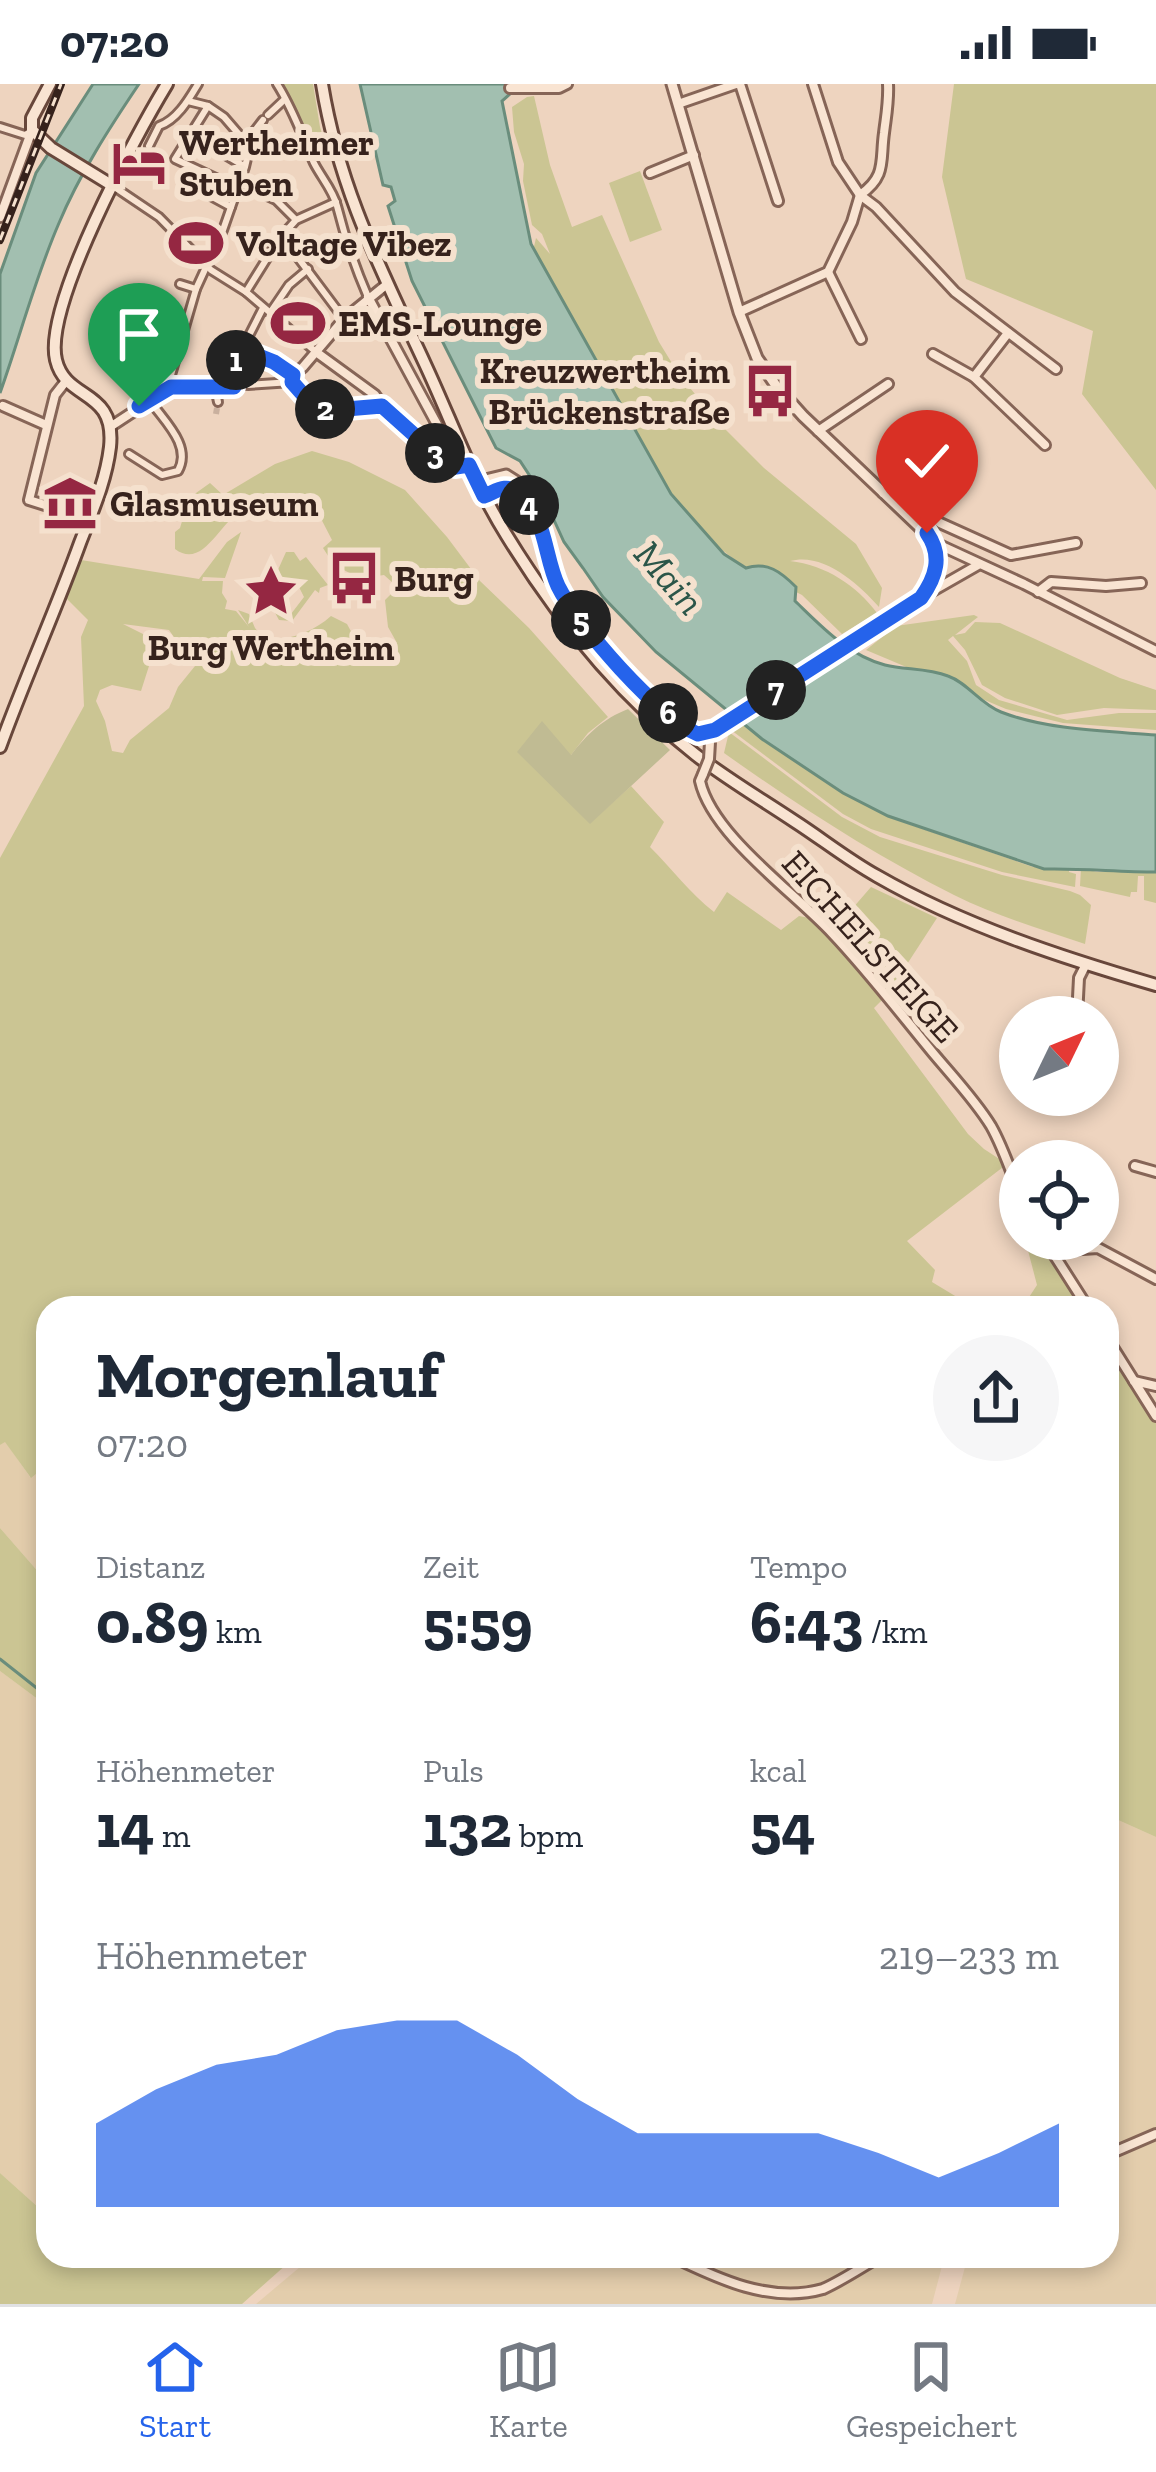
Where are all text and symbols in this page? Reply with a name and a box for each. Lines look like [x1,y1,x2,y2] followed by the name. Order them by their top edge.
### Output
[60,15,169,69] text: 07:20
[179,121,374,205] place label: Wertheimer Stuben
[110,134,168,192] hotel icon: Wertheimer Stuben
[167,214,225,272] sports icon: Voltage Vibez
[236,222,452,265] place label: Voltage Vibez
[88,283,190,406] pin
[269,294,327,352] sports icon: EMS-Lounge
[106,301,172,367] icon: arrive
[338,302,542,345] place label: EMS-Lounge
[206,330,266,390] pin: 1
[229,340,243,379] text: 1
[479,349,730,433] place label: Kreuzwertheim Brückenstraße
[741,362,799,420] bus stop icon: Kreuzwertheim Brückenstraße
[295,379,355,439] pin: 2
[316,389,334,428] text: 2
[876,410,978,533] pin
[405,423,465,483] pin: 3
[894,428,960,494] icon: check
[426,433,444,472] text: 3
[41,474,99,532] museum icon: Glasmuseum
[499,475,559,535] pin: 4
[110,482,319,525] place label: Glasmuseum
[520,485,538,524] text: 4
[625,531,714,624] water label: Main
[325,549,383,607] bus stop icon: Burg
[394,557,474,600] place label: Burg
[242,562,300,620] place icon: Burg Wertheim
[551,590,611,650] pin: 5
[572,600,590,639] text: 5
[148,626,395,669] place label: Burg Wertheim
[746,660,806,720] pin: 7
[768,670,784,709] text: 7
[638,683,698,743] pin: 6
[659,693,677,732] text: 6
[773,841,968,1051] street label: EICHELSTEIGE
[999,996,1119,1116] north arrow
[999,996,1119,1260] map controls
[999,1140,1119,1260] button: locate
[96,1335,440,1414] text: Morgenlauf
[933,1335,1059,1461] button: share
[96,1420,188,1467] text: 07:20
[96,1547,205,1586] text: Distanz
[423,1547,479,1586] text: Zeit
[750,1547,847,1586] text: Tempo
[96,1586,209,1658] text: 0.89
[423,1586,533,1658] text: 5:59
[750,1586,863,1658] text: 6:43
[209,1612,262,1651] text: km
[863,1612,928,1651] text: /km
[96,1751,276,1790] text: Höhenmeter
[423,1751,484,1790] text: Puls
[750,1751,807,1790] text: kcal
[96,1790,154,1862] text: 14
[423,1790,511,1862] text: 132
[750,1790,816,1862] text: 54
[154,1816,190,1855] text: m
[511,1816,583,1855] text: bpm
[96,1932,308,1979] text: Höhenmeter
[879,1932,1059,1979] text: 219–233 m
[139,2334,211,2445] tab: Start
[489,2334,568,2445] tab: Karte
[846,2334,1017,2445] tab: Gespeichert

